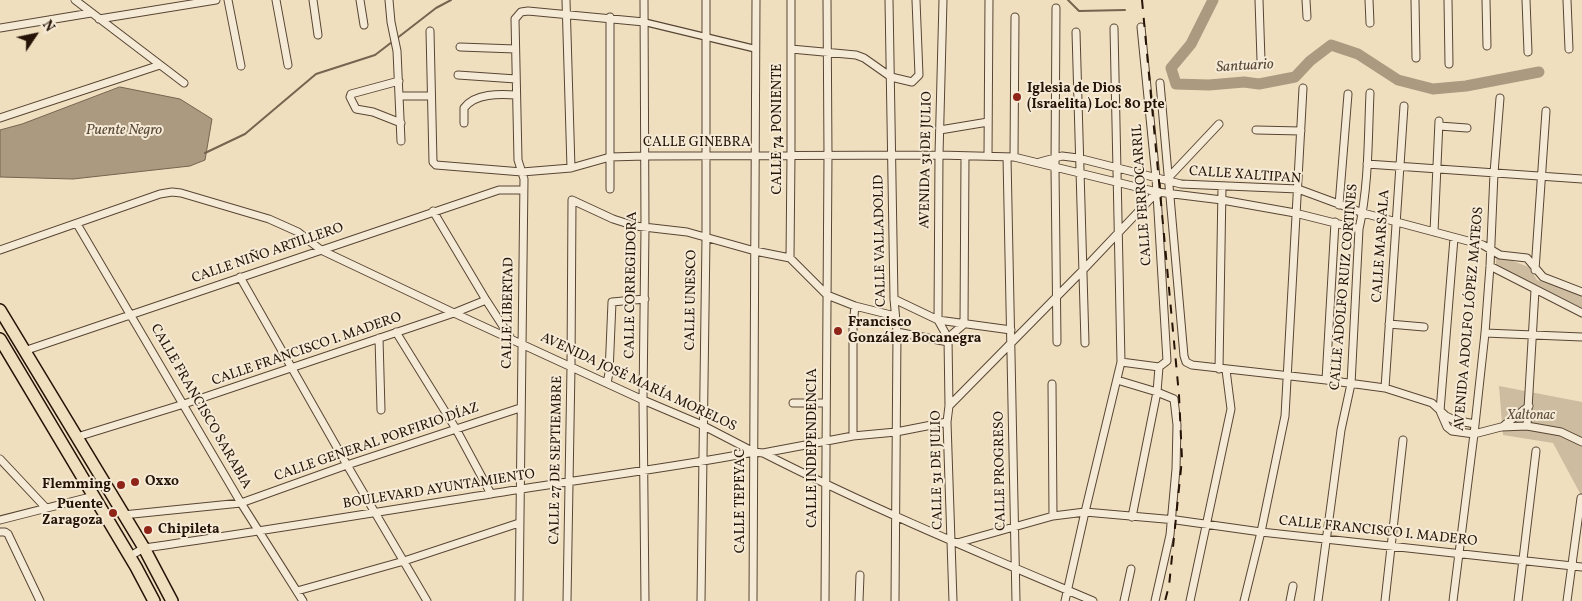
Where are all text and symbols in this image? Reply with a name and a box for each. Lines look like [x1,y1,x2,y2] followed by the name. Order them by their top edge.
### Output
[10,10,60,60] north arrow
[37,17,59,36] text: N
[1216,57,1274,77] water label: Santuario
[770,64,786,194] street label: CALLE 74 PONIENTE
[1027,81,1165,114] place label: Iglesia de Dios (Israelita) Loc. 80 pte
[917,91,937,229] street label: AVENIDA 31 DE JULIO
[1011,91,1023,103] marker: Iglesia de Dios (Israelita) Loc. 80 pte
[86,122,162,140] water label: Puente Negro
[1130,124,1156,266] street label: CALLE FERROCARRIL
[643,135,751,151] street label: CALLE GINEBRA
[1188,164,1302,188] street label: CALLE XALTIPAN
[871,175,891,307] street label: CALLE VALLADOLID
[1328,183,1362,391] street label: CALLE ADOLFO RUIZ CORTINES
[1370,189,1394,303] street label: CALLE MARSALA
[1452,206,1488,432] street label: AVENIDA ADOLFO LÓPEZ MATEOS
[622,211,642,359] street label: CALLE CORREGIDORA
[190,220,346,288] street label: CALLE NIÑO ARTILLERO
[683,250,701,350] street label: CALLE UNESCO
[500,257,518,369] street label: CALLE LIBERTAD
[210,310,404,390] street label: CALLE FRANCISCO I. MADERO
[848,315,981,348] place label: Francisco González Bocanegra
[146,322,254,492] street label: CALLE FRANCISCO SARABIA
[832,325,844,337] marker: Francisco González Bocanegra
[537,330,739,436] street label: AVENIDA JOSÉ MARÍA MORELOS
[805,368,821,528] street label: CALLE INDEPENDENCIA
[547,375,567,545] street label: CALLE 27 DE SEPTIEMBRE
[272,400,482,486] street label: CALLE GENERAL PORFIRIO DÍAZ
[1507,408,1555,424] park label: Xaltonac
[929,410,947,530] street label: CALLE 31 DE JULIO
[992,411,1010,531] street label: CALLE PROGRESO
[733,449,749,553] street label: CALLE TEPEYAC
[342,467,536,513] street label: BOULEVARD AYUNTAMIENTO
[145,474,179,490] place label: Oxxo
[129,476,141,488] marker: Oxxo
[42,477,111,493] place label: Flemming
[115,479,127,491] marker: Flemming
[42,497,103,530] place label: Puente Zaragoza
[107,507,119,519] marker: Puente Zaragoza
[1278,513,1478,551] street label: CALLE FRANCISCO I. MADERO
[158,522,220,538] place label: Chipileta
[142,524,154,536] marker: Chipileta

